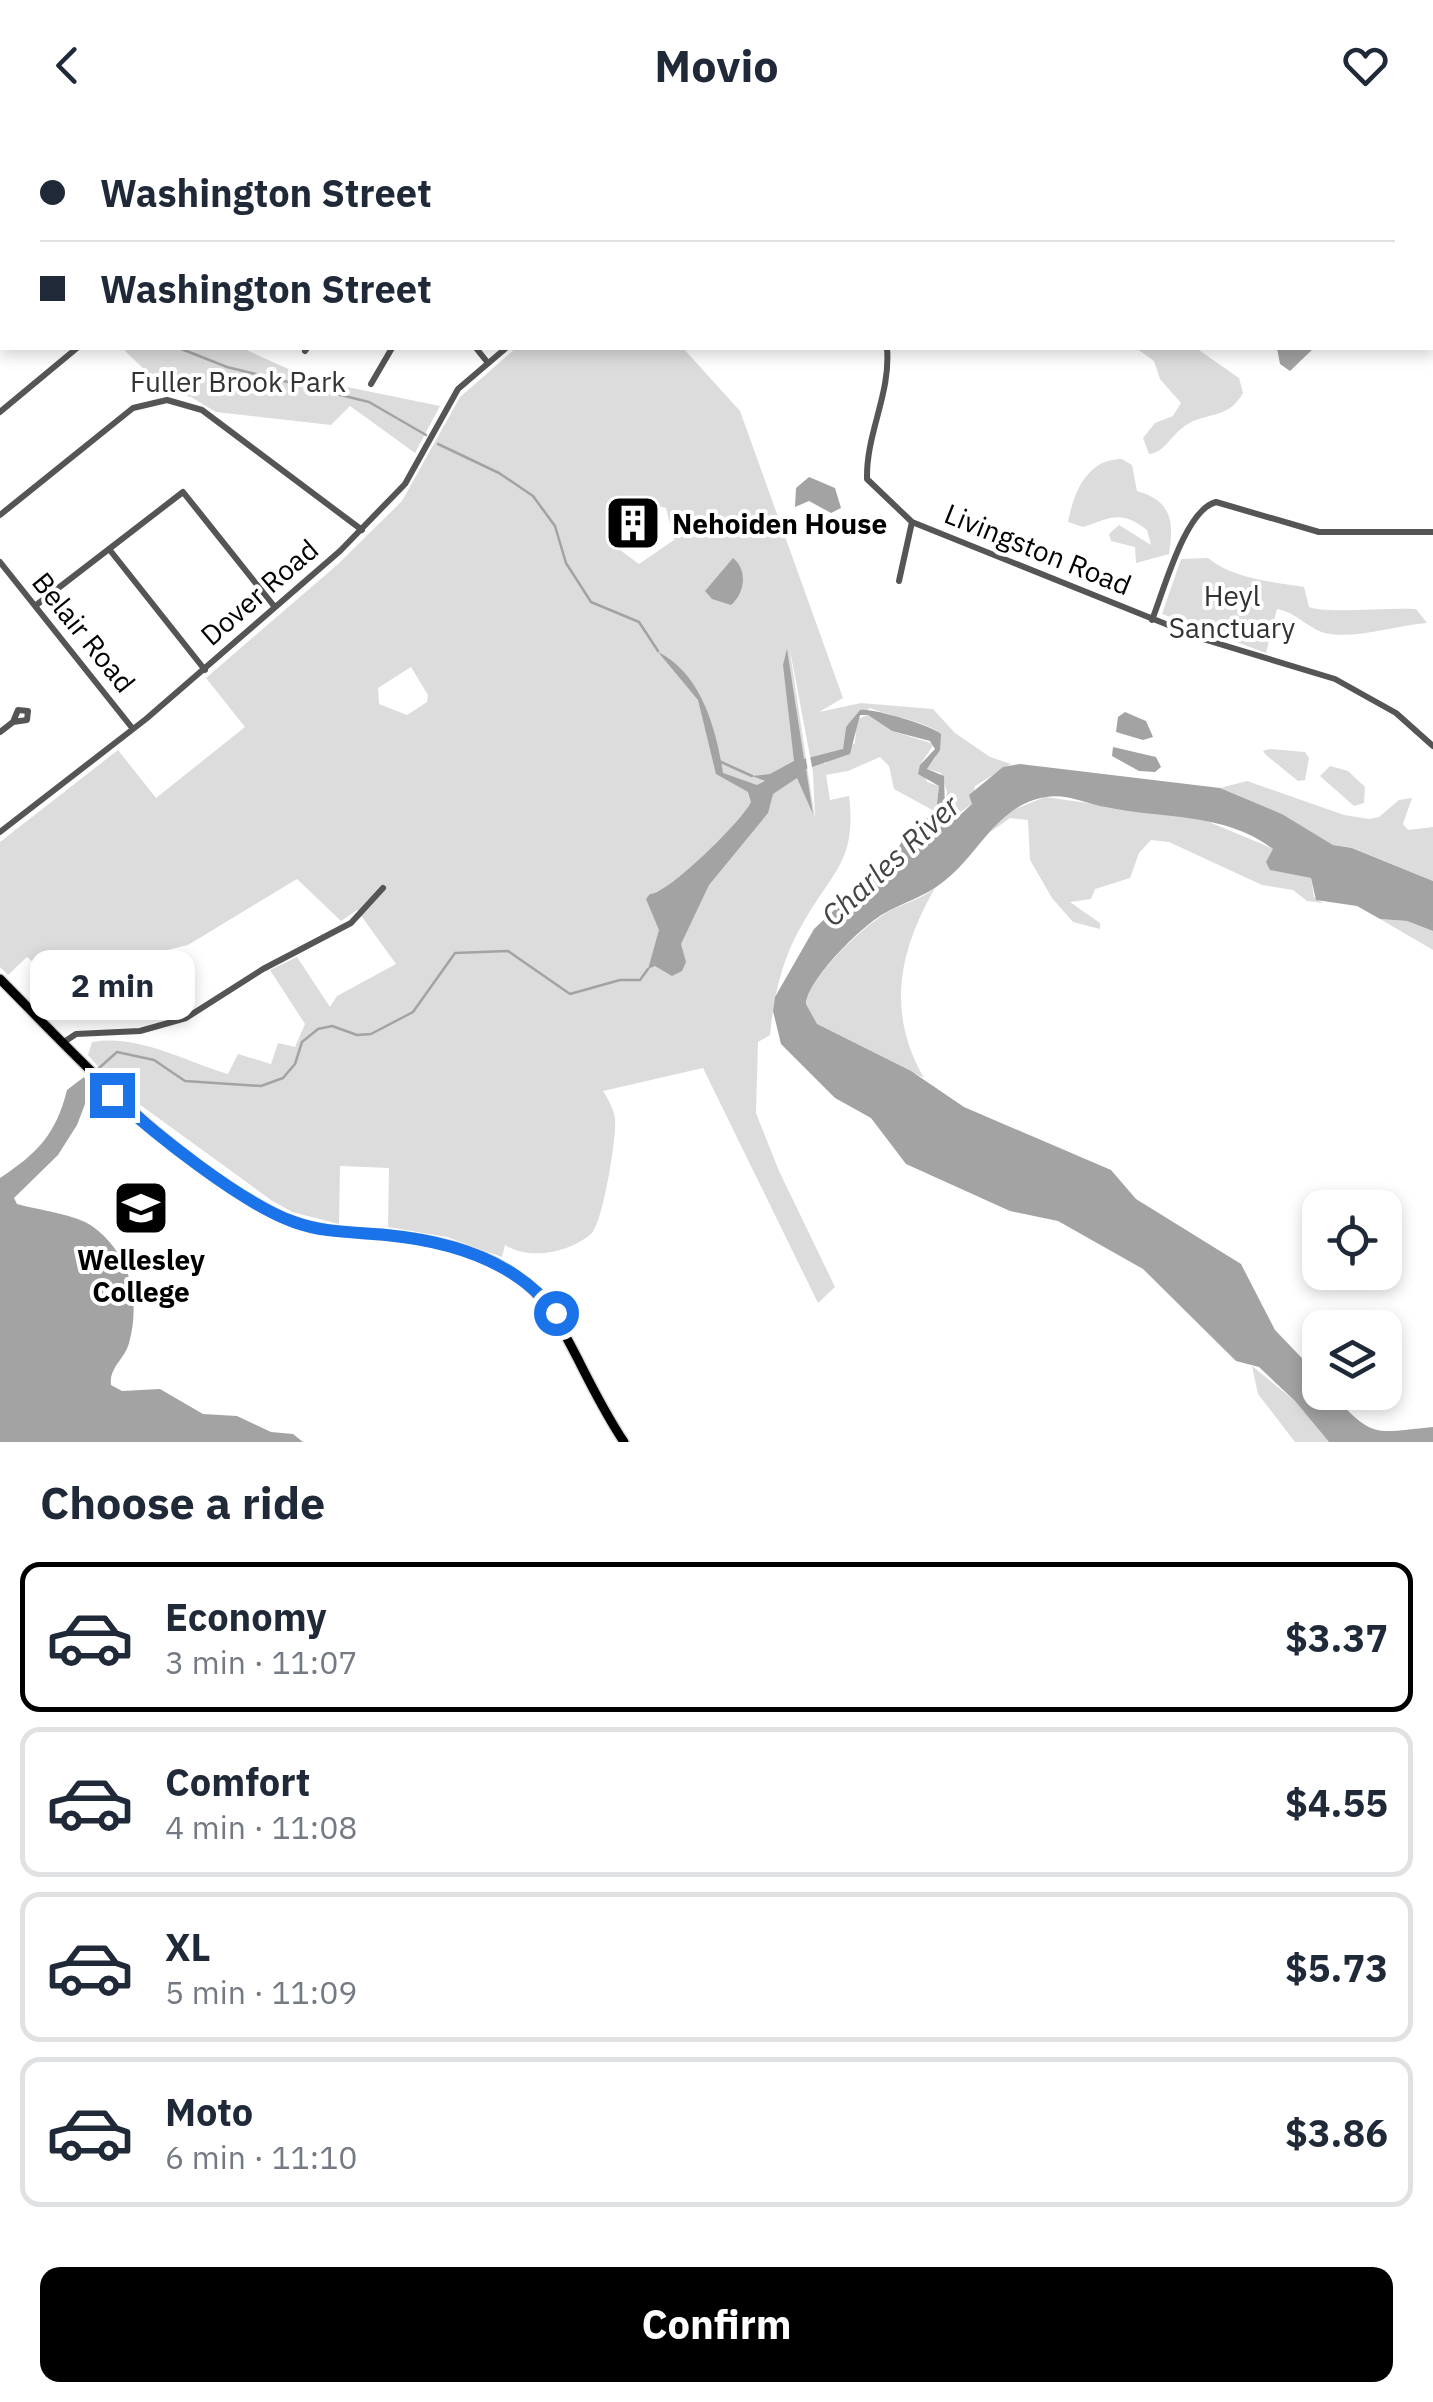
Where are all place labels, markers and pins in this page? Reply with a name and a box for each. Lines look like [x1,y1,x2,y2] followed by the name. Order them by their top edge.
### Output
[603,493,663,553] building icon: Nehoiden House
[672,505,887,542] place label: Nehoiden House
[111,1178,171,1238] school or university icon: Wellesley College
[77,1241,205,1310] place label: Wellesley College

